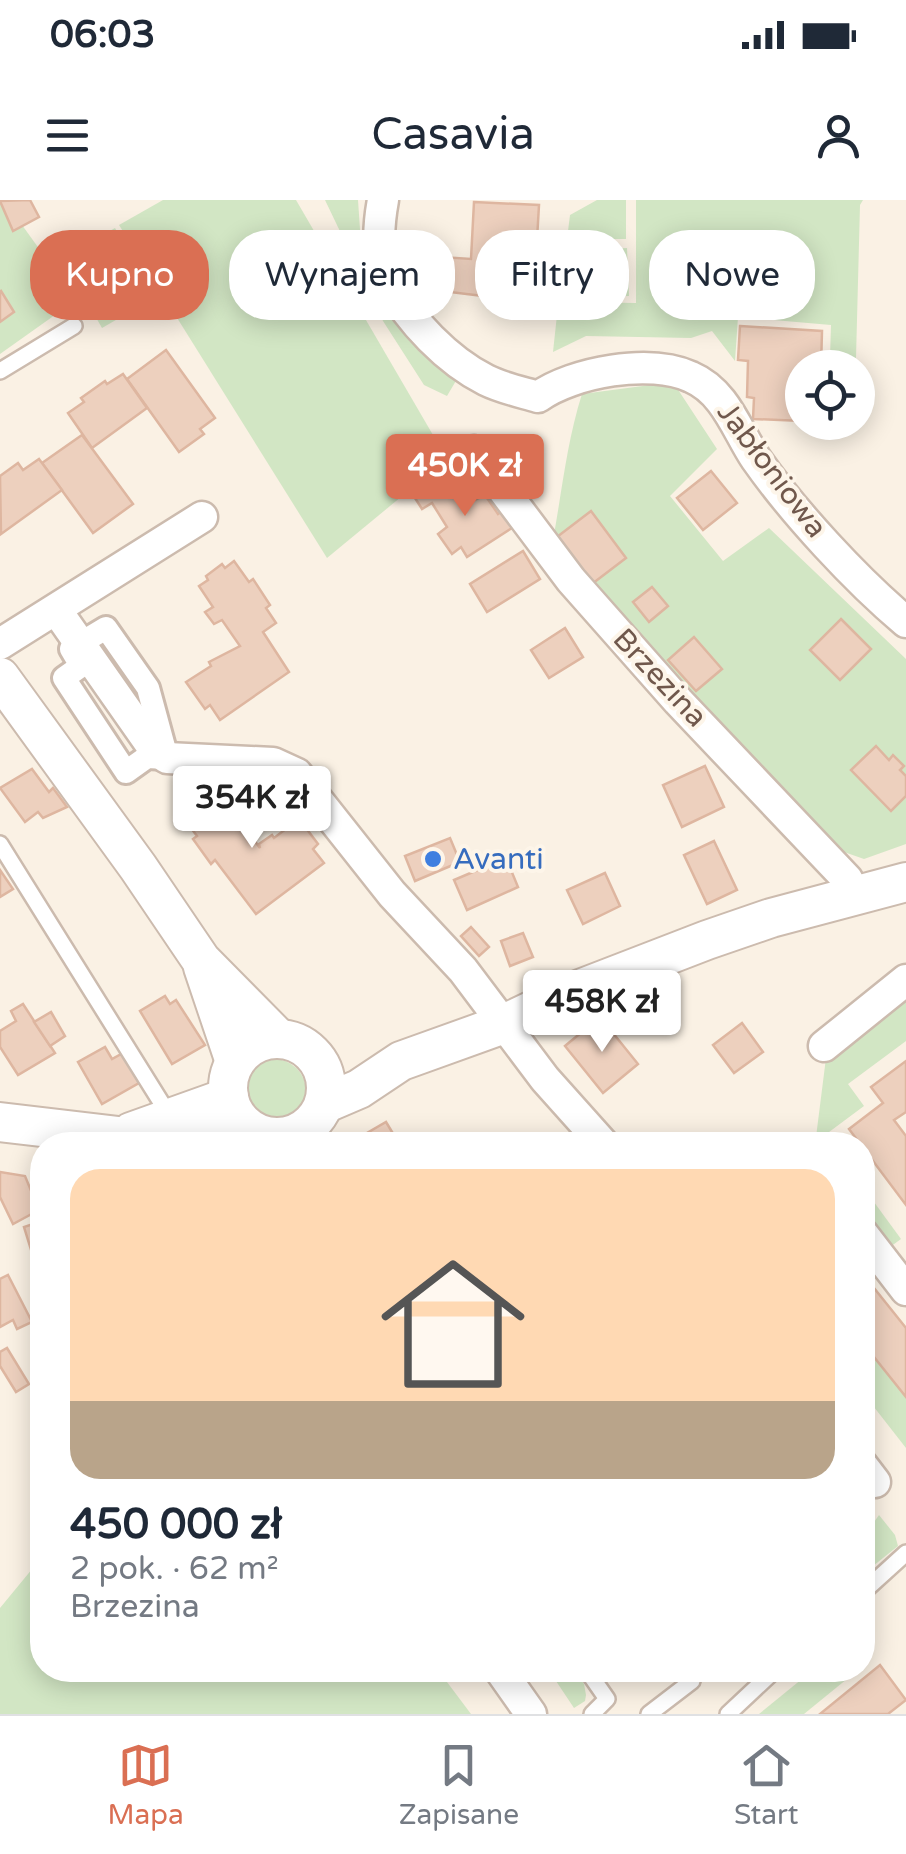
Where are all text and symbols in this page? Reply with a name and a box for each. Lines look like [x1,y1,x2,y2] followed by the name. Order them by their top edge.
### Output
[50,12,155,58] text: 06:03
[40,108,95,163] icon: menu
[371,108,535,162] text: Casavia
[811,108,866,163] icon: person
[30,230,209,320] chip: Kupno
[229,230,455,320] chip: Wynajem
[475,230,629,320] chip: Filtry
[649,230,815,320] chip: Nowe
[785,350,875,440] map controls
[785,350,875,440] button: locate
[709,395,835,545] street label: Jabłoniowa
[373,434,557,519] pin: 450K zł
[408,447,522,485] text: 450K zł
[605,621,715,735] street label: Brzezina
[160,766,344,851] pin: 354K zł
[195,779,309,817] text: 354K zł
[453,841,544,878] place label: Avanti
[422,848,444,870] marker: Avanti
[510,970,694,1055] pin: 458K zł
[545,983,659,1021] text: 458K zł
[363,1234,543,1414] icon: home
[70,1499,282,1550] text: 450 000 zł
[70,1550,279,1588] text: 2 pok. · 62 m²
[70,1588,200,1626] text: Brzezina
[107,1738,184,1832] tab: Mapa
[399,1738,519,1832] tab: Zapisane
[734,1738,798,1832] tab: Start

